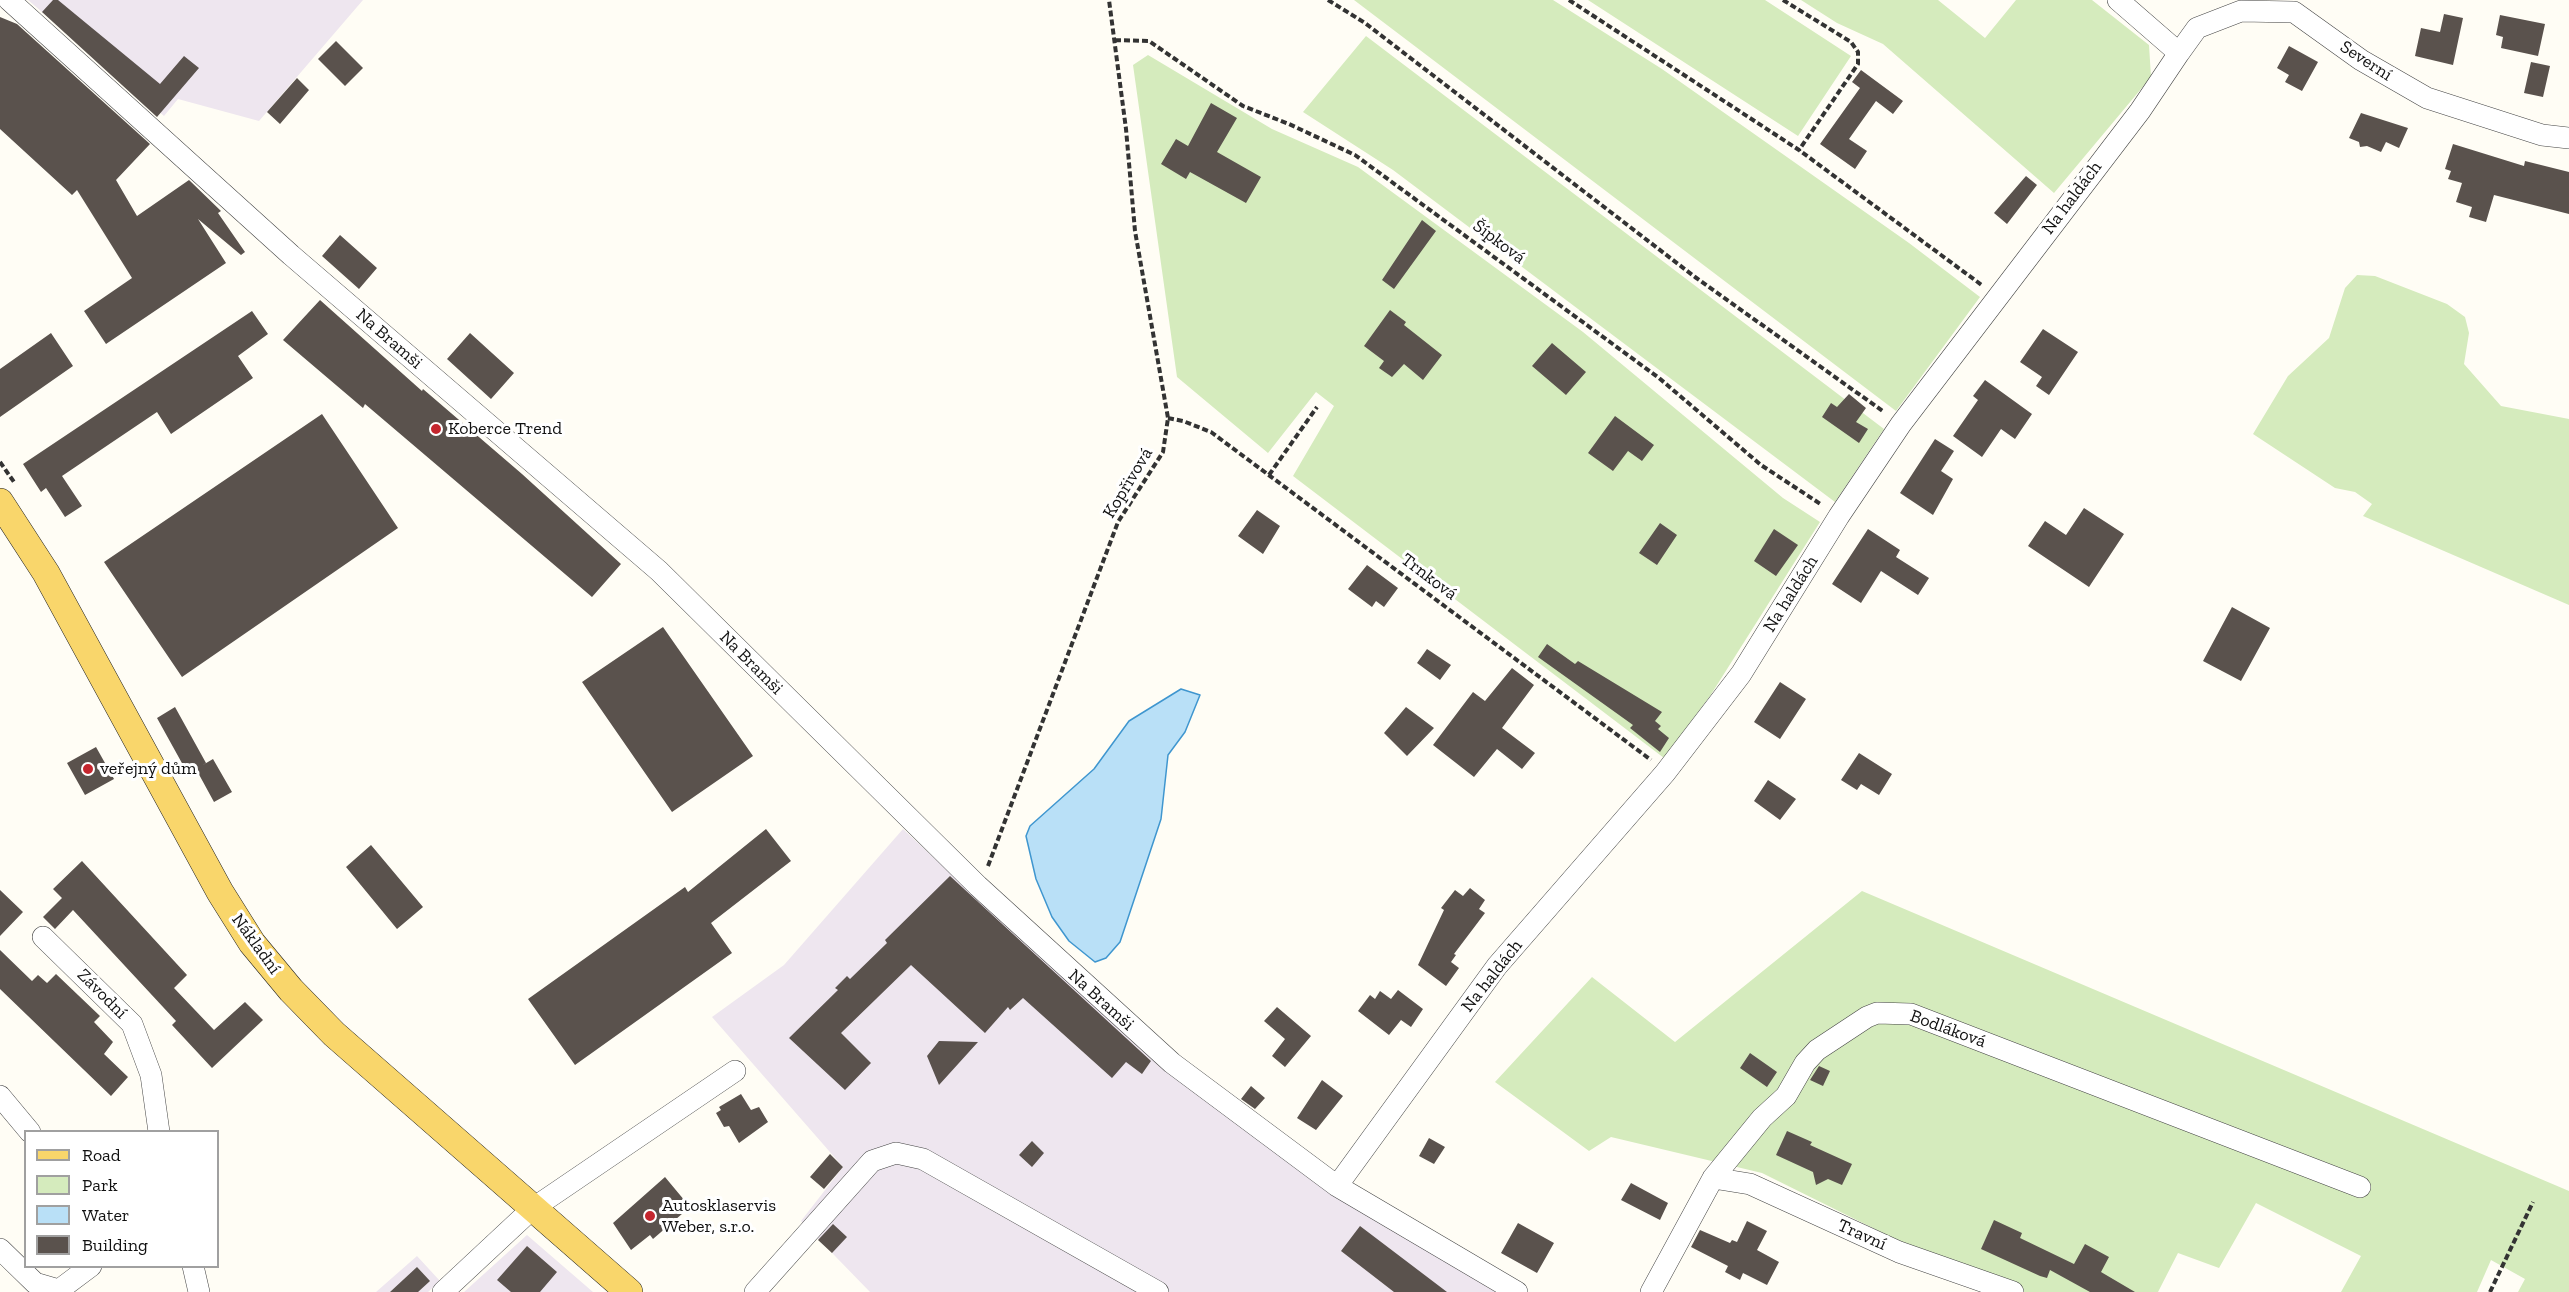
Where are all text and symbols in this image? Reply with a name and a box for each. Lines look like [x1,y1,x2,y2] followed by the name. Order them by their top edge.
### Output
[2336,36,2396,86] street label: Severní
[2037,157,2107,239] street label: Na haldách
[1468,215,1530,269] street label: Šípková
[351,304,427,374] street label: Na Bramši
[448,418,562,440] place label: Koberce Trend
[429,422,443,436] marker: Koberce Trend
[1099,444,1157,522] street label: Kopřivová
[1397,549,1461,605] street label: Trnková
[1759,552,1823,636] street label: Na haldách
[715,627,787,699] street label: Na Bramši
[100,758,197,780] place label: veřejný dům
[81,762,95,776] marker: veřejný dům
[227,909,285,979] street label: Nákladní
[1457,935,1527,1017] street label: Na haldách
[72,964,132,1024] street label: Závodní
[1064,965,1138,1035] street label: Na Bramši
[1907,1005,1989,1053] street label: Bodláková
[24,1130,219,1268] legend
[82,1144,121,1166] text: Road
[82,1174,118,1196] text: Park
[662,1195,776,1238] place label: Autosklaservis Weber, s.r.o.
[82,1204,129,1226] text: Water
[643,1209,657,1223] marker: Autosklaservis Weber, s.r.o.
[1834,1215,1890,1255] street label: Travní
[82,1234,148,1256] text: Building

